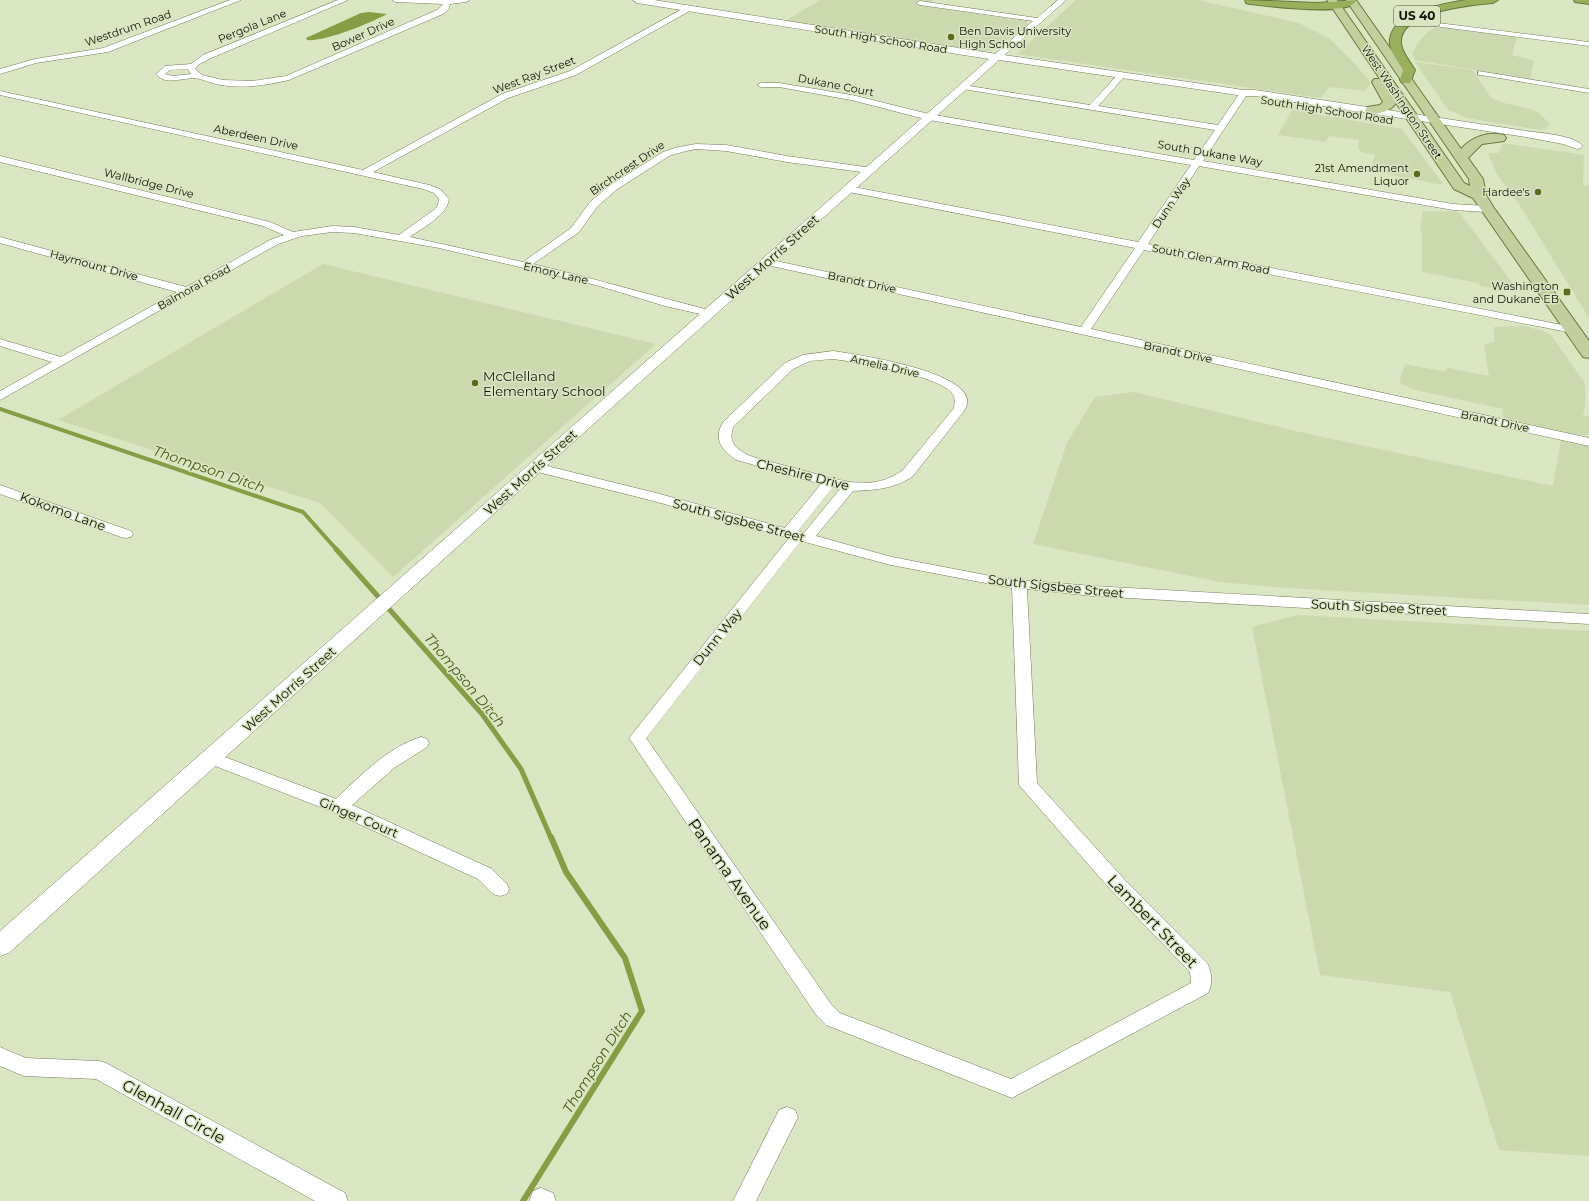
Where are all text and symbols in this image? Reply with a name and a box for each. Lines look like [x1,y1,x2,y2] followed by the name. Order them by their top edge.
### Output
[216,6,289,46] street label: Pergola Lane
[1394,6,1440,26] road number: US 40
[83,7,173,49] street label: Westdrum Road
[329,14,397,54] street label: Bower Drive
[814,22,948,56] street label: South High School Road
[959,24,1071,51] place label: Ben Davis University High School
[946,32,956,42] marker: Ben Davis University High School
[1359,42,1446,162] street label: West Washington Street
[491,53,578,97] street label: West Ray Street
[797,71,876,99] street label: Dukane Court
[1260,93,1394,127] street label: South High School Road
[212,121,300,153] street label: Aberdeen Drive
[587,137,668,198] street label: Birchcrest Drive
[1157,137,1263,169] street label: South Dukane Way
[1315,161,1410,188] place label: 21st Amendment Liquor
[103,165,196,201] street label: Wallbridge Drive
[1412,169,1422,179] marker: 21st Amendment Liquor
[1149,175,1193,231] street label: Dunn Way
[1482,185,1531,199] place label: Hardee's
[1533,187,1543,197] marker: Hardee's
[722,211,822,303] street label: West Morris Street
[1151,241,1271,277] street label: South Glen Arm Road
[48,246,140,284] street label: Haymount Drive
[522,259,590,287] street label: Emory Lane
[155,261,233,313] street label: Balmoral Road
[826,268,898,296] street label: Brandt Drive
[1473,279,1559,306] place label: Washington and Dukane EB
[1562,287,1572,297] marker: Washington and Dukane EB
[1142,338,1214,366] street label: Brandt Drive
[849,351,921,381] street label: Amelia Drive
[483,368,606,399] place label: McClelland Elementary School
[470,378,480,388] marker: McClelland Elementary School
[1459,407,1531,435] street label: Brandt Drive
[480,426,580,518] street label: West Morris Street
[151,441,267,497] water label: Thompson Ditch
[755,455,851,493] street label: Cheshire Drive
[18,488,108,534] street label: Kokomo Lane
[671,495,807,545] street label: South Sigsbee Street
[987,571,1125,601] street label: South Sigsbee Street
[1311,595,1447,619] street label: South Sigsbee Street
[689,605,745,669] street label: Dunn Way
[420,629,510,731] water label: Thompson Ditch
[239,643,339,735] street label: West Morris Street
[317,793,401,841] street label: Ginger Court
[684,815,775,934] street label: Panama Avenue
[1103,871,1202,972] street label: Lambert Street
[558,1007,636,1117] water label: Thompson Ditch
[119,1075,229,1148] street label: Glenhall Circle

